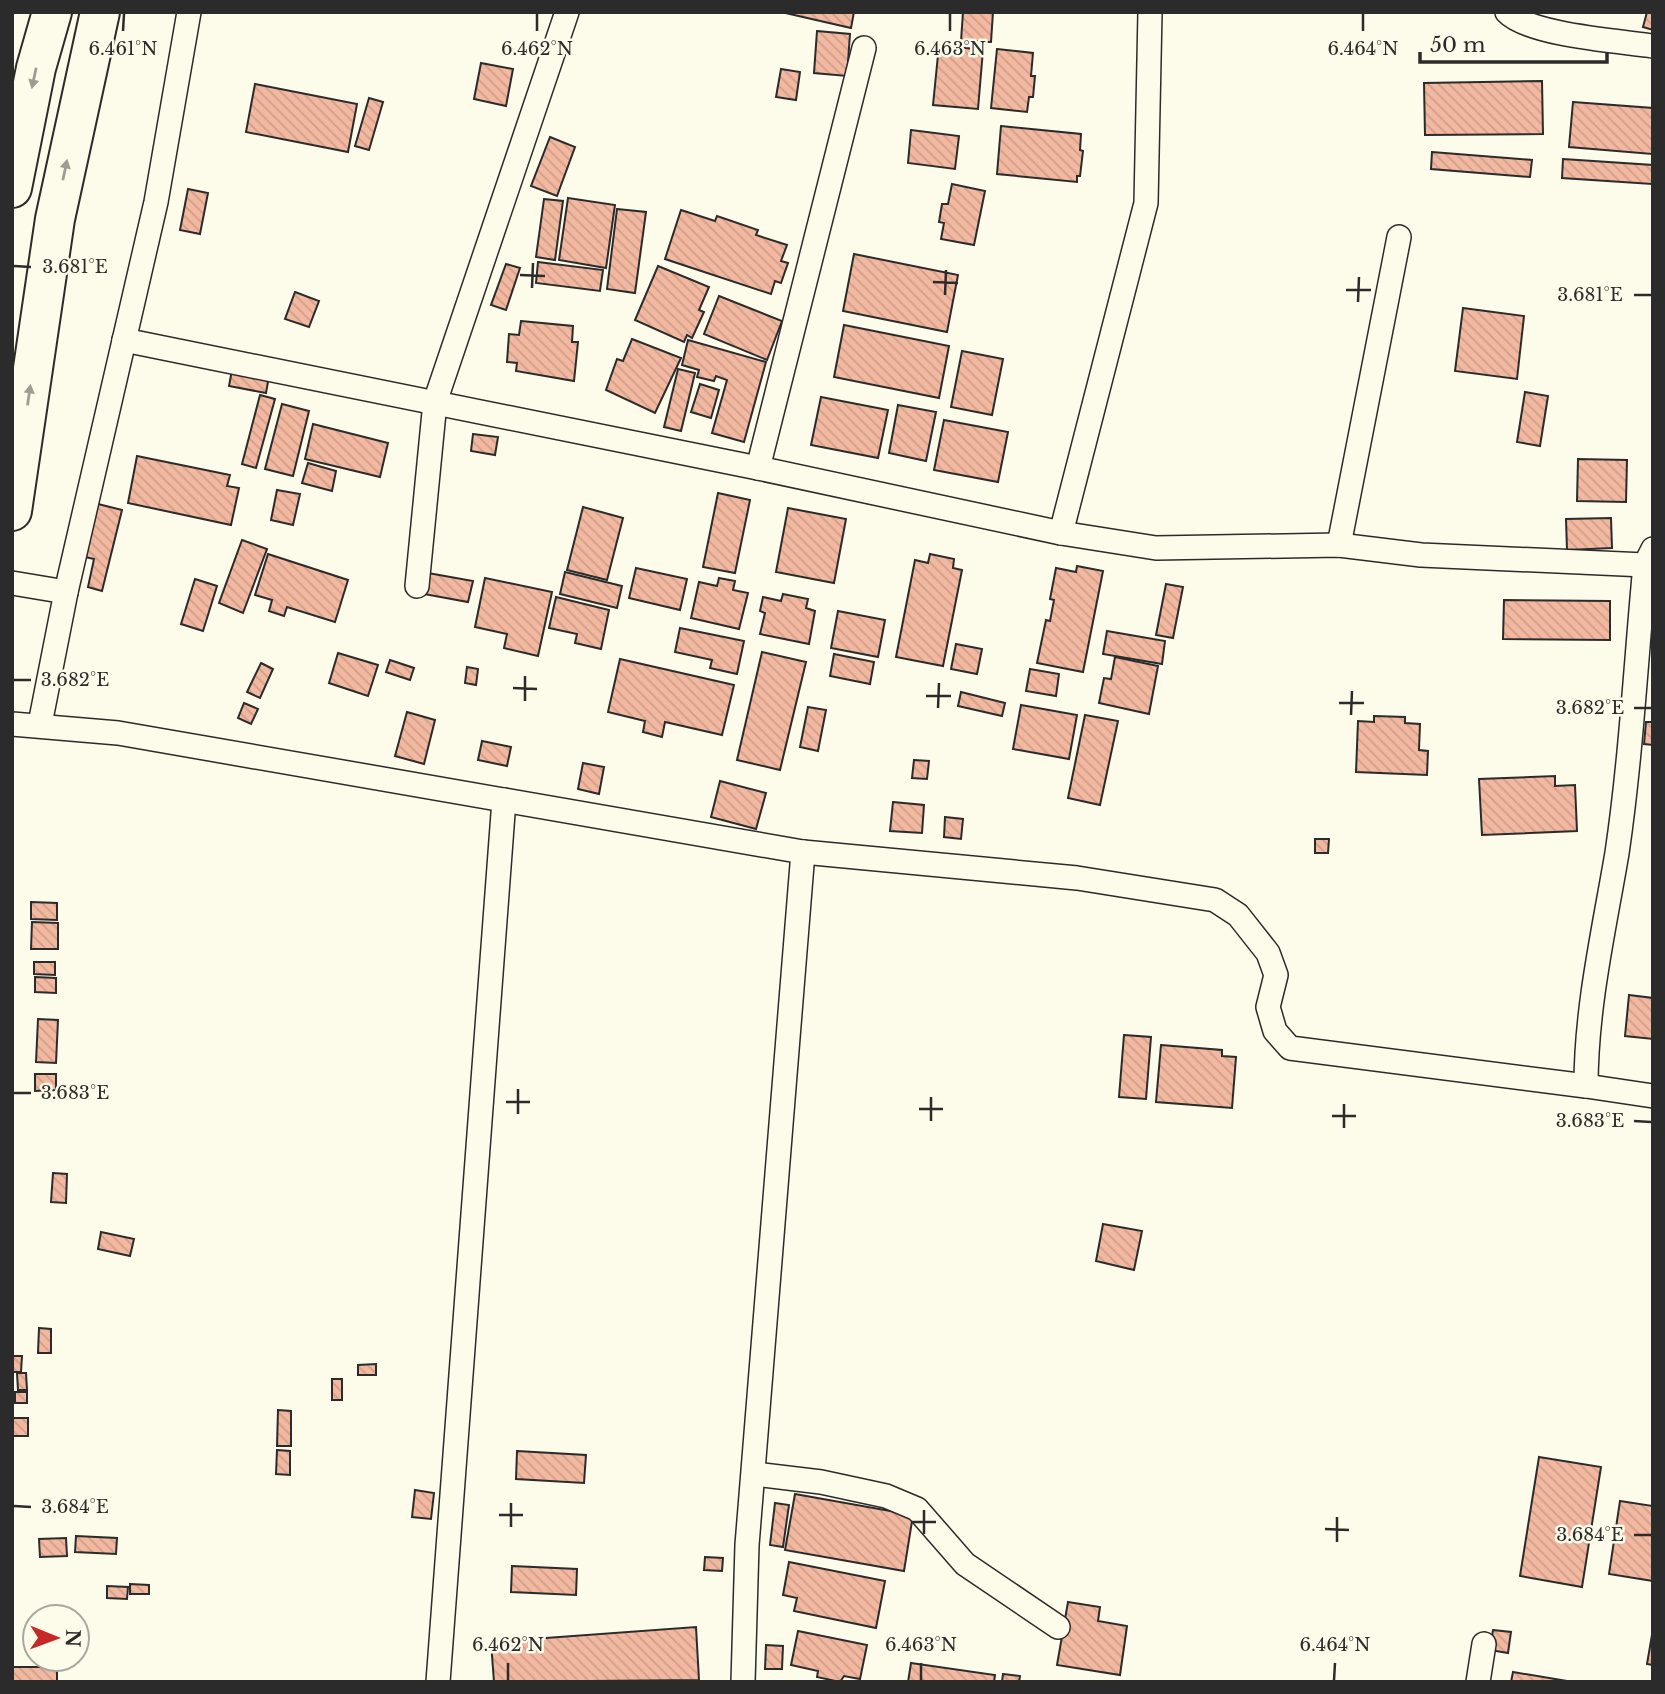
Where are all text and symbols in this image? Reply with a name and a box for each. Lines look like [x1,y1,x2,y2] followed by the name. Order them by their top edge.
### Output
[1420,21,1607,65] scale bar
[1430,32,1486,58] text: 50 m
[89,38,157,60] text: 6.461°N
[501,38,573,60] text: 6.462°N
[914,38,986,60] text: 6.463°N
[1327,38,1399,60] text: 6.464°N
[29,67,40,89] one-way arrow
[60,159,71,181] one-way arrow
[42,256,108,278] text: 3.681°E
[1557,284,1623,306] text: 3.681°E
[24,384,35,406] one-way arrow
[41,669,109,691] text: 3.682°E
[1556,697,1624,719] text: 3.682°E
[41,1082,109,1104] text: 3.683°E
[1556,1110,1624,1132] text: 3.683°E
[41,1496,109,1518] text: 3.684°E
[1556,1524,1624,1546] text: 3.684°E
[21,1603,91,1673] north arrow
[61,1629,84,1648] text: N
[472,1634,544,1656] text: 6.462°N
[885,1634,957,1656] text: 6.463°N
[1299,1634,1371,1656] text: 6.464°N

